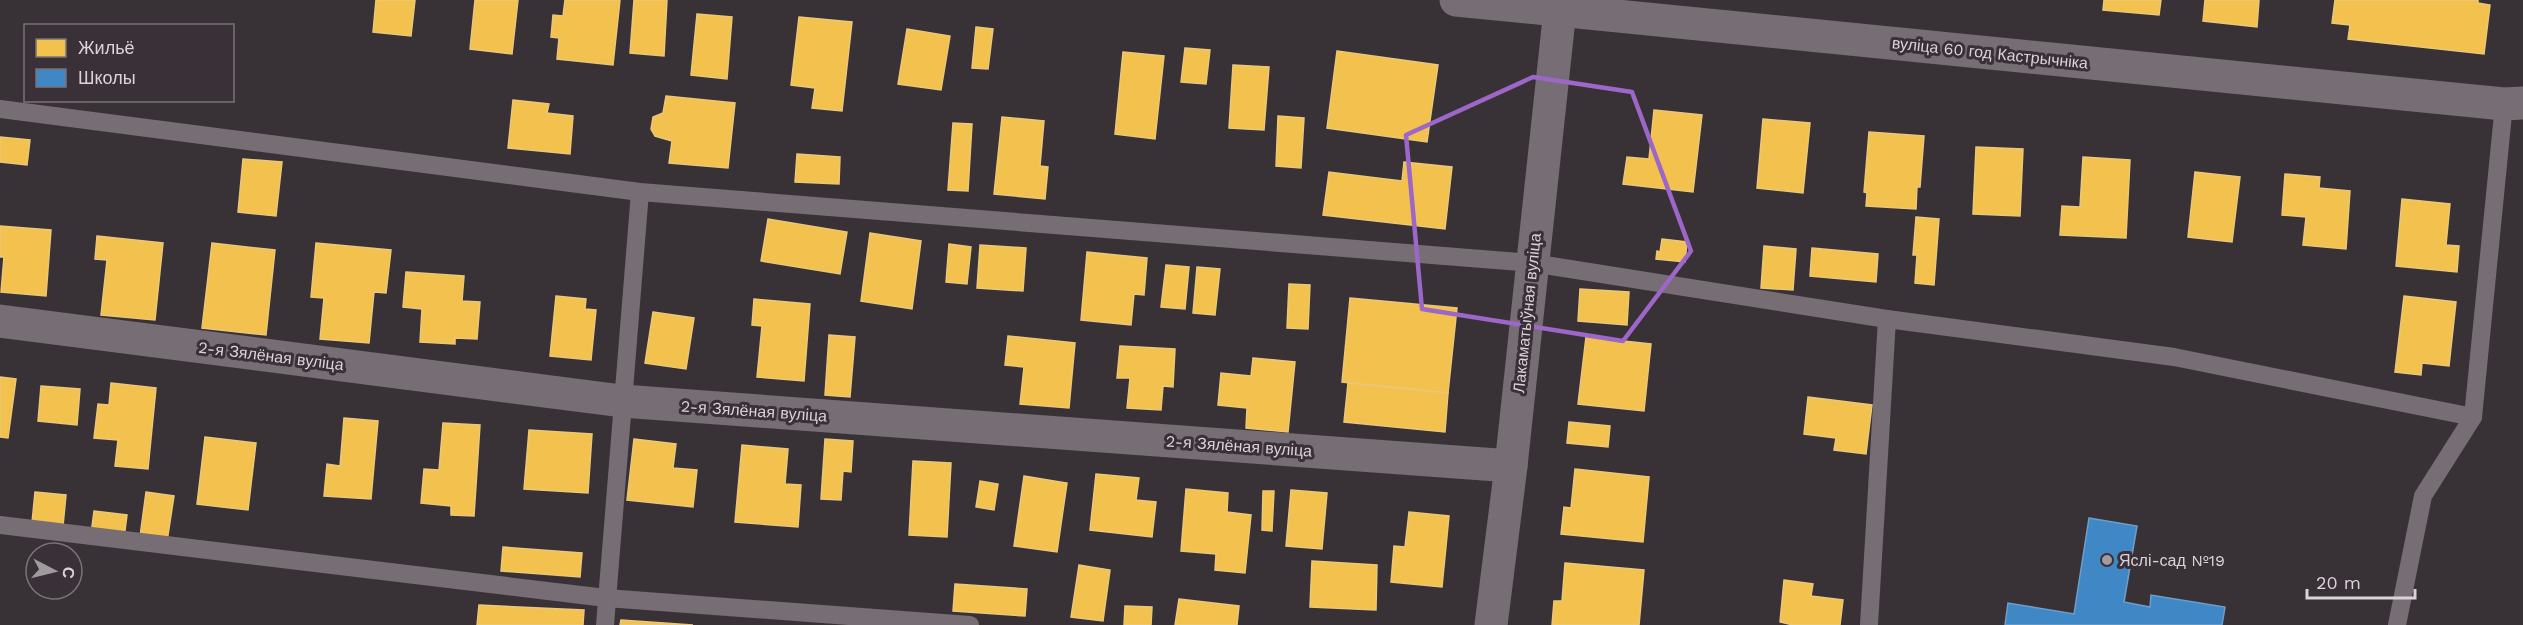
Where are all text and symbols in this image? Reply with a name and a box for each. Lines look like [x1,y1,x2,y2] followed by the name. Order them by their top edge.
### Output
[24,24,234,102] legend
[1891,33,2089,73] street label: вуліца 60 год Кастрычніка
[78,37,135,58] text: Жильё
[78,67,136,88] text: Школы
[1509,232,1545,394] street label: Лакаматыўная вуліца
[197,338,345,374] street label: 2-я Зялёная вуліца
[680,396,828,426] street label: 2-я Зялёная вуліца
[1165,431,1313,461] street label: 2-я Зялёная вуліца
[24,541,84,601] north arrow
[2119,551,2225,570] place label: Яслі-сад №19
[2100,553,2114,567] marker: Яслі-сад №19
[2307,562,2415,600] scale bar
[58,566,79,580] text: С
[2316,572,2361,593] text: 20 m

